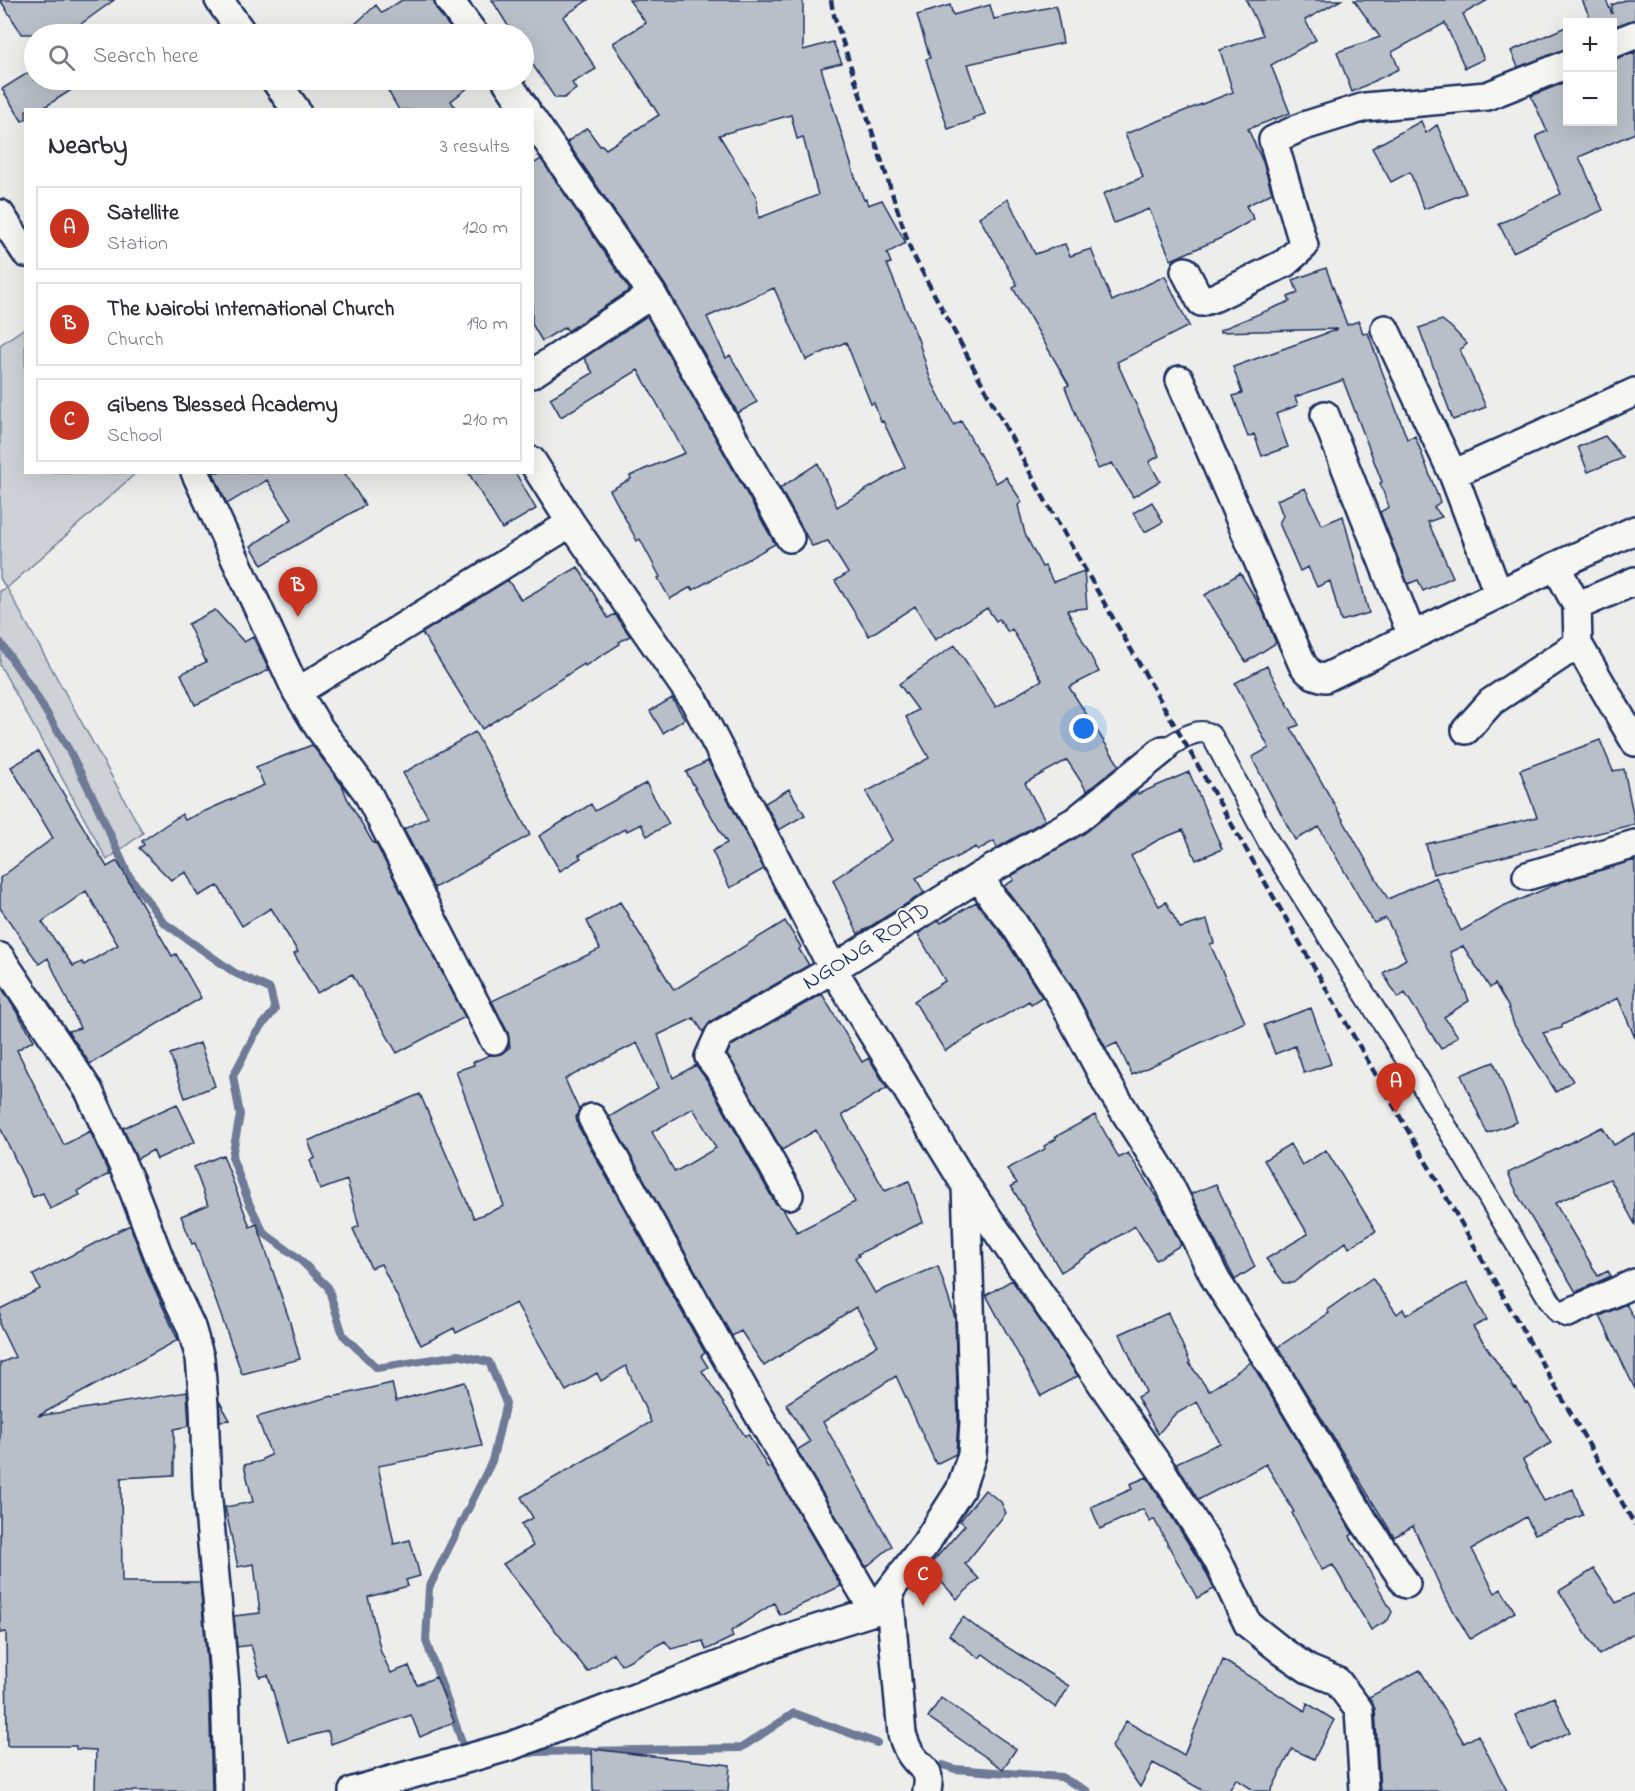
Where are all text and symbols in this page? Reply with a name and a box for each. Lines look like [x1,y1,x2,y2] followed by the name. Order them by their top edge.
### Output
[1563,18,1617,126] map controls
[1563,18,1617,72] button: +
[24,24,534,90] search box
[45,41,78,74] icon: search
[93,41,198,73] text: Search here
[1563,72,1617,126] button: −
[48,128,127,166] text: Nearby
[440,133,510,162] text: 3 results
[107,198,179,230] text: Satellite
[63,214,76,243] text: A
[463,214,508,243] text: 120 m
[107,230,168,259] text: Station
[107,294,394,326] text: The Nairobi International Church
[63,310,76,339] text: B
[466,310,508,339] text: 190 m
[107,326,163,355] text: Church
[107,390,338,422] text: Gibens Blessed Academy
[64,406,75,435] text: C
[463,406,508,435] text: 210 m
[107,422,162,451] text: School
[278,568,318,617] pin: B
[1069,714,1098,743] your location
[796,894,938,1000] street label: NGONG ROAD
[1376,1064,1416,1113] pin: A
[904,1556,942,1606] pin: C

